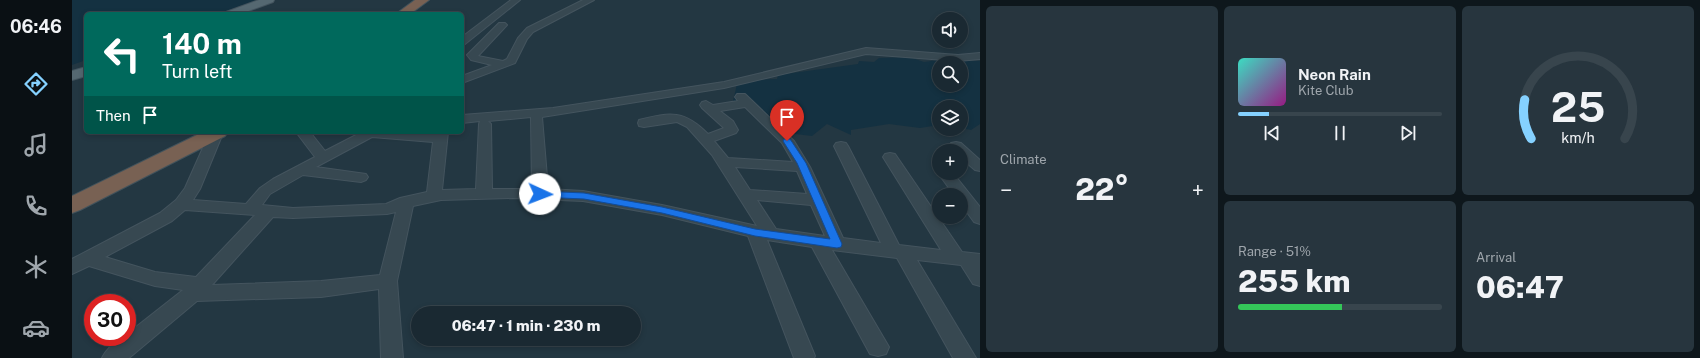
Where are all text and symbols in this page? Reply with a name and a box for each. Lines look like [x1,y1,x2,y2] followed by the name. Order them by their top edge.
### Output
[932,12,968,224] map controls
[932,12,968,48] button: sound
[10,16,62,37] text: 06:46
[162,27,242,60] text: 140 m
[96,28,148,80] icon: left
[932,56,968,92] button: search
[162,61,232,82] text: Turn left
[1298,66,1371,83] text: Neon Rain
[22,70,50,98] icon: directions
[1551,81,1605,130] text: 25
[1298,83,1353,98] text: Kite Club
[770,100,804,141] pin
[932,100,968,136] button: layers
[139,104,161,126] icon: arrive
[776,106,798,128] icon: arrive
[96,107,131,124] text: Then
[1261,122,1283,144] icon: previous
[1329,122,1351,144] icon: pause
[1397,122,1419,144] icon: next
[1561,128,1595,145] text: km/h
[22,131,50,159] icon: music
[932,144,968,180] button: +
[1000,152,1047,167] text: Climate
[1075,171,1129,207] text: 22°
[519,173,561,215] position arrow
[1000,177,1012,203] text: −
[1192,177,1204,203] text: +
[932,188,968,224] button: −
[22,192,50,220] icon: phone
[1238,244,1311,259] text: Range · 51%
[1476,250,1516,265] text: Arrival
[22,253,50,281] icon: climate
[1238,263,1350,299] text: 255 km
[1476,269,1564,305] text: 06:47
[84,294,136,346] speed limit sign: 30
[22,314,50,342] icon: car
[452,317,600,334] text: 06:47 · 1 min · 230 m

